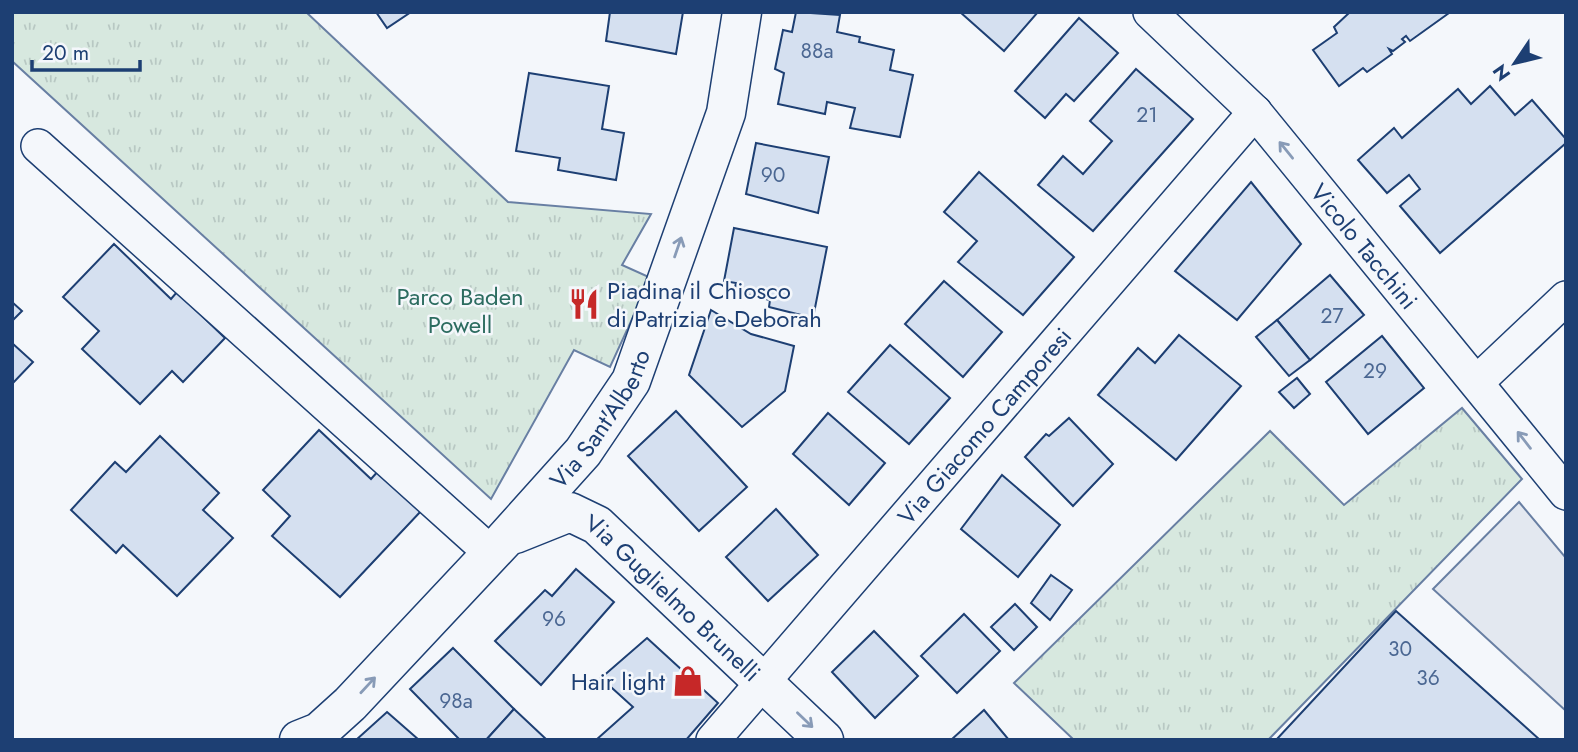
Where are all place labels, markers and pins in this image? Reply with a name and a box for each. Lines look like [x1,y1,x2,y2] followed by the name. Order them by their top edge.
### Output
[607,273,822,336] place label: Piadina il Chiosco di Patrizia e Deborah
[567,287,601,321] restaurant icon: Piadina il Chiosco di Patrizia e Deborah
[571,664,665,699] place label: Hair light
[671,664,705,698] shop icon: Hair light

